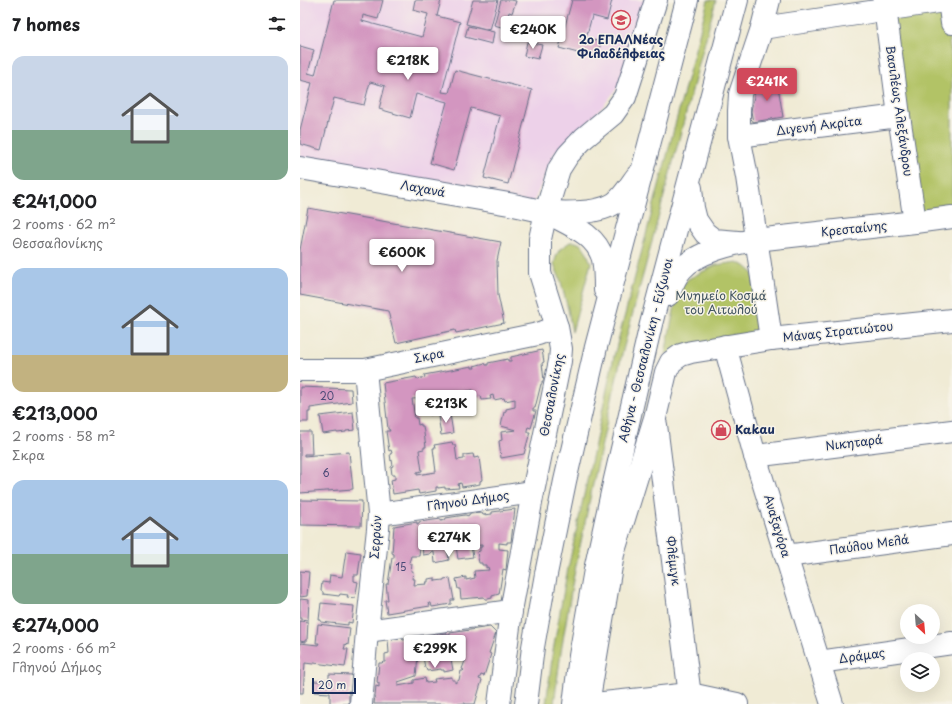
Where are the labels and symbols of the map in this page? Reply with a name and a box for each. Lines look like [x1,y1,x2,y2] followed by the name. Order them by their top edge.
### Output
[610,9,632,31] school or university icon: 2ο ΕΠΑΛΝέας Φιλαδέλφειας
[505,16,561,50] pin: €240K
[577,30,665,62] place label: 2ο ΕΠΑΛΝέας Φιλαδέλφειας
[882,44,918,178] street label: Βασιλέως Αλεξάνδρου
[380,47,436,81] pin: €218K
[739,68,795,102] pin: €241K
[775,111,863,139] street label: Διγενή Ακρίτα
[399,175,447,201] street label: Λαχανά
[820,216,888,240] street label: Κρεσταίνης
[374,239,430,273] pin: €600K
[613,256,677,444] street label: Αθήνα - Θεσσαλονίκη - Εύζωνοι
[675,286,767,318] park label: Μνημείο Κοσμά του Αιτωλού
[782,316,894,346] street label: Μάνας Στρατιώτου
[412,343,446,367] street label: Σκρα
[534,352,568,438] street label: Θεσσαλονίκης
[320,388,334,403] house number: 20
[418,390,474,424] pin: €213K
[710,419,732,441] shop icon: Kakau
[735,420,775,438] place label: Kakau
[824,430,884,454] street label: Νικηταρά
[322,465,330,480] house number: 6
[426,485,510,515] street label: Γληνού Δήμος
[760,492,796,559] street label: Αναξαγόρα
[364,514,386,560] street label: Σερρών
[421,524,477,558] pin: €274K
[828,530,910,558] street label: Παύλου Μελά
[662,535,686,587] street label: Φλέμιγκ
[396,559,406,574] house number: 15
[900,604,940,644] north arrow
[407,635,463,669] pin: €299K
[838,643,886,667] street label: Δράμας
[312,676,356,695] scale bar

